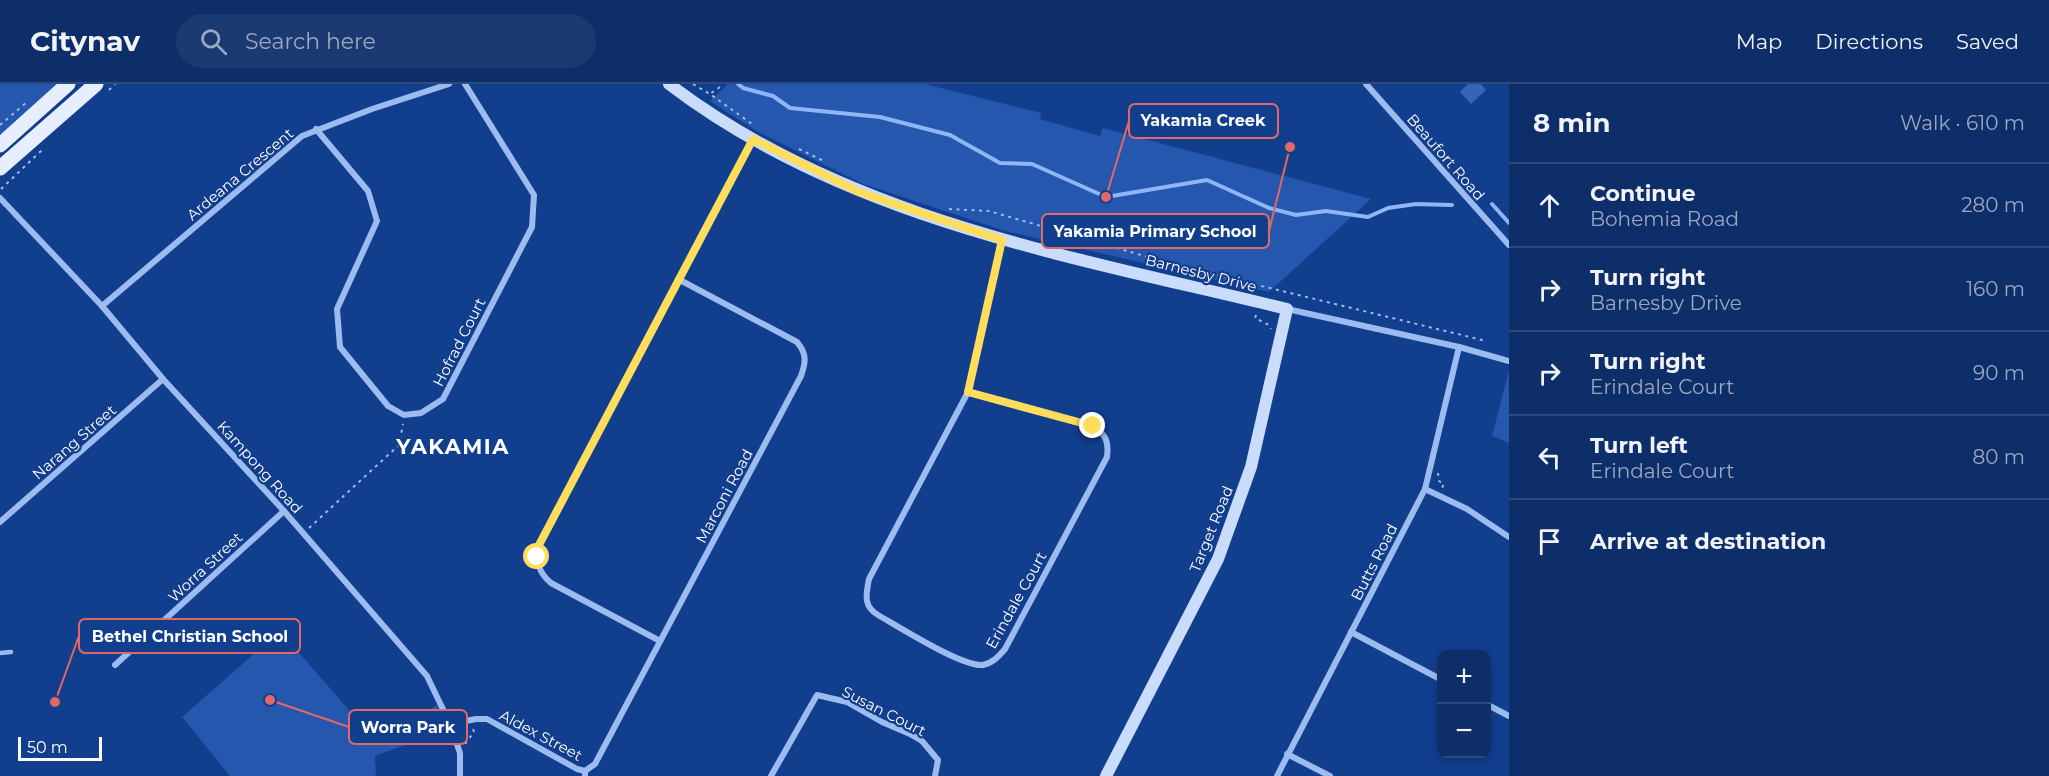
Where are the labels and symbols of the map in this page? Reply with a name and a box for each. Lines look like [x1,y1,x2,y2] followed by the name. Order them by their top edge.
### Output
[1129,104,1278,138] callout: Yakamia Creek
[1403,110,1489,204] street label: Beaufort Road
[1140,111,1266,130] text: Yakamia Creek
[183,124,297,224] street label: Ardeana Crescent
[1042,214,1269,248] callout: Yakamia Primary School
[1052,222,1257,241] text: Yakamia Primary School
[1143,250,1259,296] street label: Barnesby Drive
[428,294,490,390] street label: Hofrad Court
[28,400,120,484] street label: Narang Street
[1079,412,1105,438] route end
[213,417,307,517] street label: Kampong Road
[395,434,510,459] district label: YAKAMIA
[691,446,757,546] street label: Marconi Road
[1185,483,1237,575] street label: Target Road
[1347,520,1401,604] street label: Butts Road
[164,528,246,606] street label: Worra Street
[523,543,549,569] route start
[981,548,1051,652] street label: Erindale Court
[79,619,300,653] callout: Bethel Christian School
[92,627,288,646] text: Bethel Christian School
[839,682,929,740] street label: Susan Court
[496,705,586,765] street label: Aldex Street
[349,710,467,744] callout: Worra Park
[361,718,456,737] text: Worra Park
[18,734,102,762] scale bar

